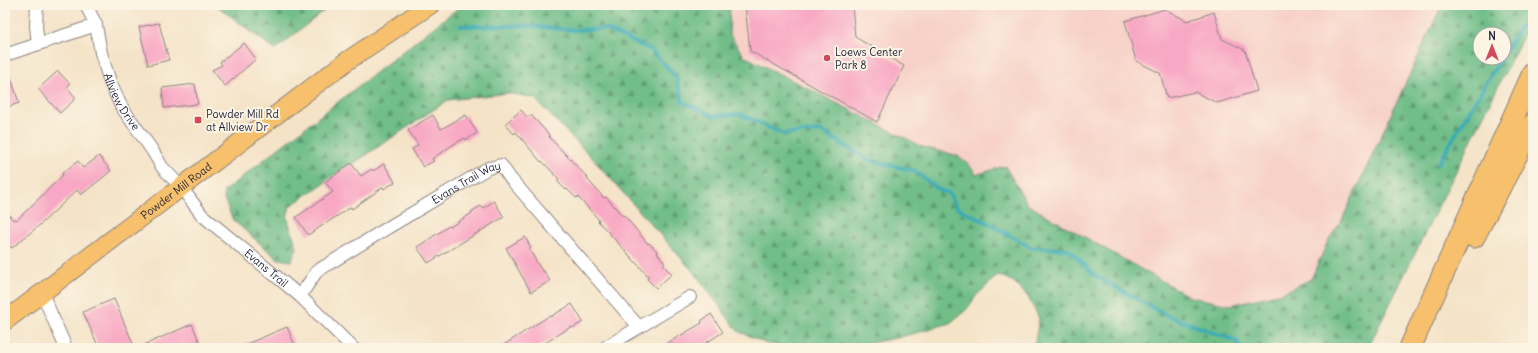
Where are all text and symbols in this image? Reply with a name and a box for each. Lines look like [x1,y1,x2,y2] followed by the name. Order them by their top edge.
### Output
[1472,26,1512,66] north arrow
[1488,29,1496,43] text: N
[835,45,903,72] place label: Loews Center Park 8
[822,53,832,63] marker: Loews Center Park 8
[101,72,143,133] street label: Allview Drive
[206,107,279,134] place label: Powder Mill Rd at Allview Dr
[193,115,203,125] marker: Powder Mill Rd at Allview Dr
[429,158,502,207] street label: Evans Trail Way
[138,159,215,222] street label: Powder Mill Road
[242,246,291,290] street label: Evans Trail

